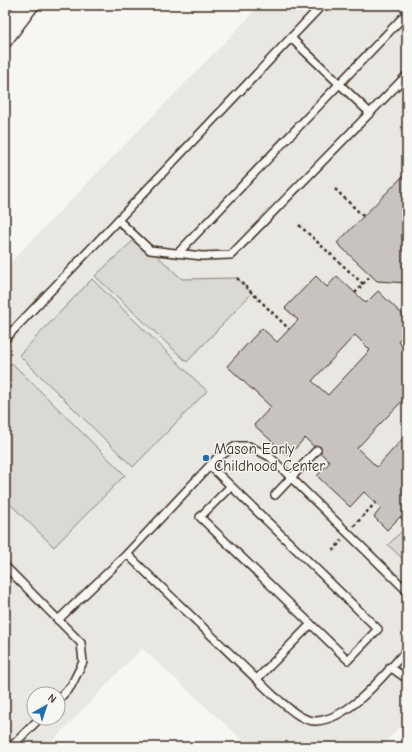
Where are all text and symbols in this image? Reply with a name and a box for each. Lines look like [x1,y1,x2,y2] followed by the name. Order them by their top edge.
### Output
[214,440,325,475] place label: Mason Early Childhood Center
[201,453,211,463] marker: Mason Early Childhood Center
[26,686,66,726] north arrow
[45,691,59,706] text: N

